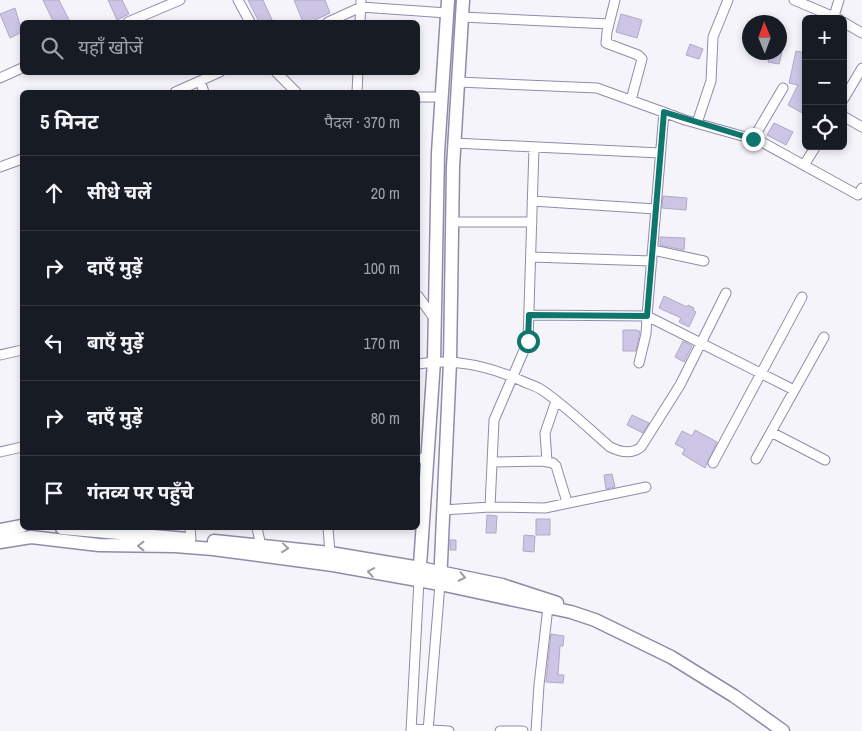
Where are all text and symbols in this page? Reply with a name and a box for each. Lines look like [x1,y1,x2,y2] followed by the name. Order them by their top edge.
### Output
[742,15,787,60] north arrow
[802,15,847,150] map controls
[802,15,847,60] button: +
[20,20,420,75] search box
[38,34,66,62] icon: search
[78,34,143,60] text: यहाँ खोजें
[802,60,847,105] button: −
[802,105,847,150] button: locate
[40,107,98,136] text: 5 मिनट
[324,111,400,133] text: पैदल · 370 m
[742,128,765,151] route end
[40,179,68,207] icon: ahead
[87,179,151,205] text: सीधे चलें
[371,182,400,204] text: 20 m
[40,254,68,282] icon: right
[87,254,142,280] text: दाएँ मुड़ें
[364,257,400,279] text: 100 m
[40,329,68,357] icon: left
[87,329,143,355] text: बाएँ मुड़ें
[517,330,540,353] route start
[364,332,400,354] text: 170 m
[40,404,68,432] icon: right
[87,404,142,430] text: दाएँ मुड़ें
[371,407,400,429] text: 80 m
[40,479,68,507] icon: arrive
[87,479,193,505] text: गंतव्य पर पहुँचे
[136,541,144,551] one-way arrow
[281,542,289,553] one-way arrow
[367,567,376,577] one-way arrow
[458,571,467,582] one-way arrow

